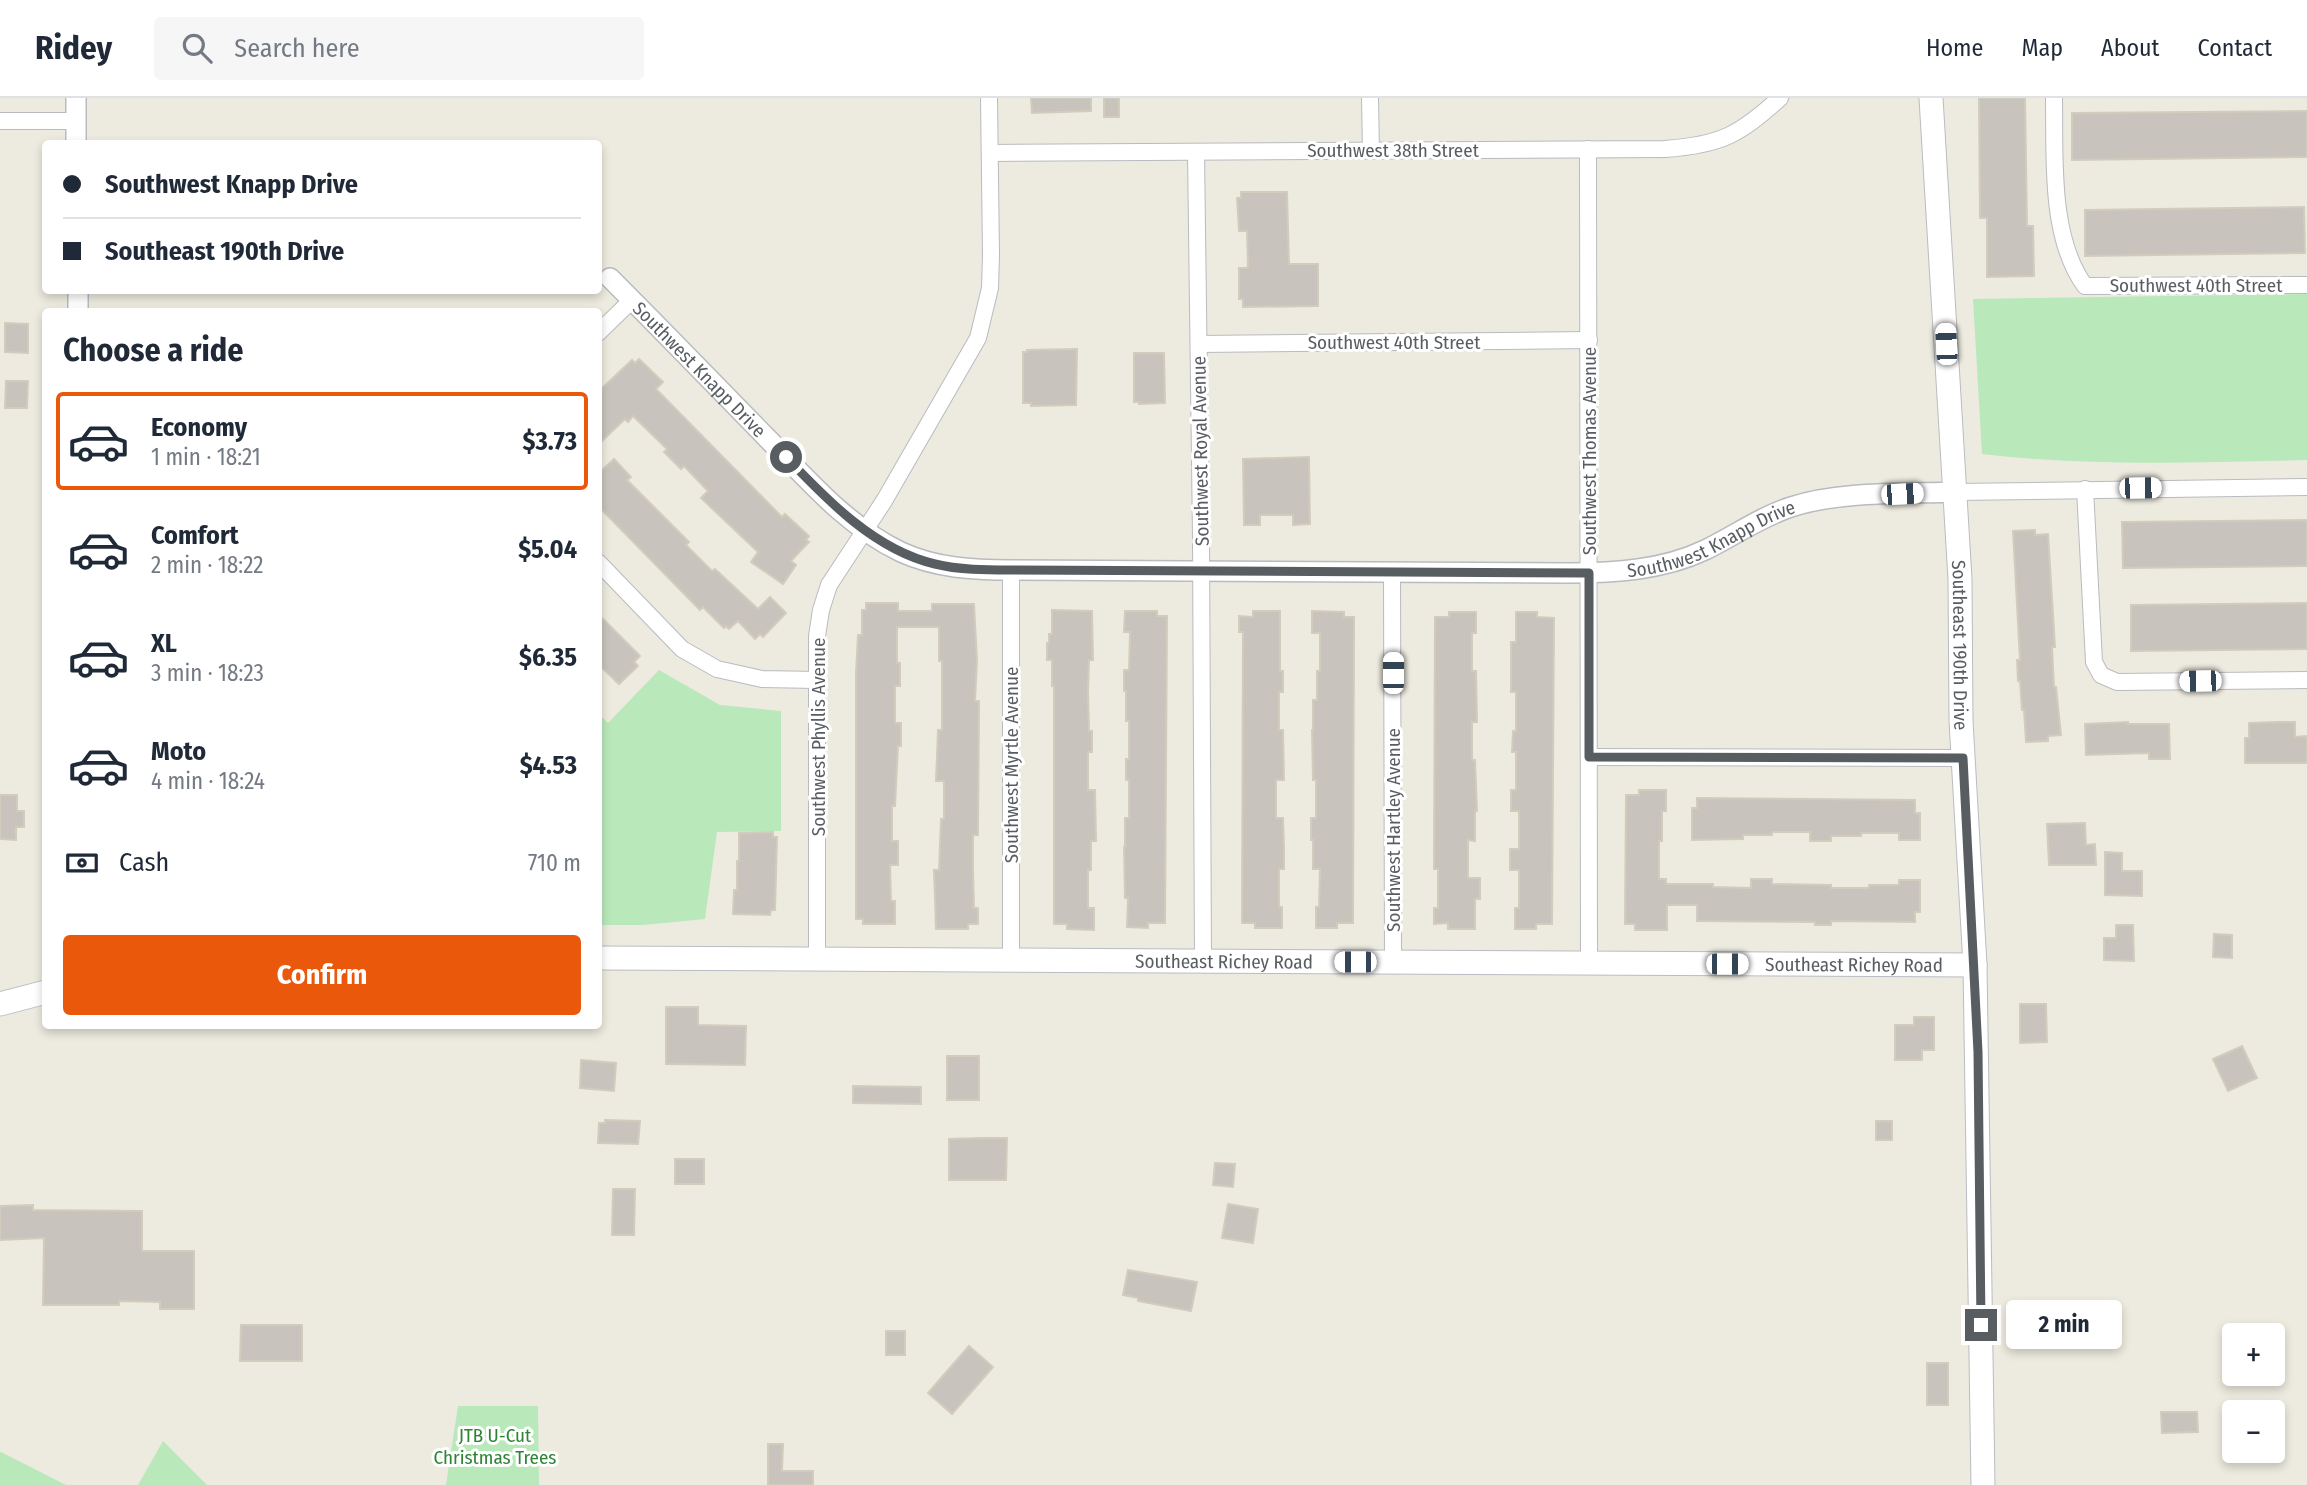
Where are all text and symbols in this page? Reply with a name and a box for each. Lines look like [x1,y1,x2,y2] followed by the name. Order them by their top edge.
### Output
[154,17,644,80] search box
[35,28,112,68] text: Ridey
[178,29,216,67] icon: search
[234,33,360,64] text: Search here
[1926,34,1983,62] text: Home
[2021,34,2063,62] text: Map
[2101,34,2159,62] text: About
[2197,34,2272,62] text: Contact
[1307,139,1480,162] street label: Southwest 38th Street
[105,169,358,200] text: Southwest Knapp Drive
[105,236,344,267] text: Southeast 190th Drive
[2110,274,2283,297] street label: Southwest 40th Street
[628,297,771,442] street label: Southwest Knapp Drive
[1935,322,1958,366] car
[63,331,244,369] text: Choose a ride
[1308,331,1481,354] street label: Southwest 40th Street
[1578,347,1601,555] street label: Southwest Thomas Avenue
[1187,356,1214,546] street label: Southwest Royal Avenue
[67,410,130,473] icon: car
[151,412,247,443] text: Economy
[522,426,577,457] text: $3.73
[770,441,802,473] route start
[151,443,261,471] text: 1 min · 18:21
[2119,477,2162,499] car
[1881,482,1924,506] car
[1626,495,1798,582] street label: Southwest Knapp Drive
[67,518,130,581] icon: car
[151,520,239,551] text: Comfort
[518,534,577,565] text: $5.04
[151,551,263,579] text: 2 min · 18:22
[1947,559,1973,731] street label: Southeast 190th Drive
[67,626,130,689] icon: car
[151,628,177,659] text: XL
[807,638,830,836] street label: Southwest Phyllis Avenue
[519,642,577,673] text: $6.35
[1383,652,1404,694] car
[151,659,264,687] text: 3 min · 18:23
[1000,667,1023,863] street label: Southwest Myrtle Avenue
[2179,670,2222,692] car
[1382,728,1405,932] street label: Southwest Hartley Avenue
[67,734,130,797] icon: car
[151,736,206,767] text: Moto
[520,750,577,781] text: $4.53
[151,767,265,795] text: 4 min · 18:24
[63,844,101,882] icon: cash
[119,847,169,878] text: Cash
[528,849,581,877] text: 710 m
[63,935,581,1015] button: Confirm
[1135,950,1313,974] street label: Southeast Richey Road
[1335,952,1377,973] car
[1765,953,1943,977] street label: Southeast Richey Road
[1707,954,1749,975] car
[2006,1300,2121,1350] callout: 2 min
[1965,1309,1997,1341] route end
[2039,1310,2090,1338] text: 2 min
[2222,1323,2285,1463] map controls
[2222,1323,2285,1386] button: +
[2222,1400,2285,1463] button: −
[434,1424,556,1469] park label: JTB U-Cut Christmas Trees

